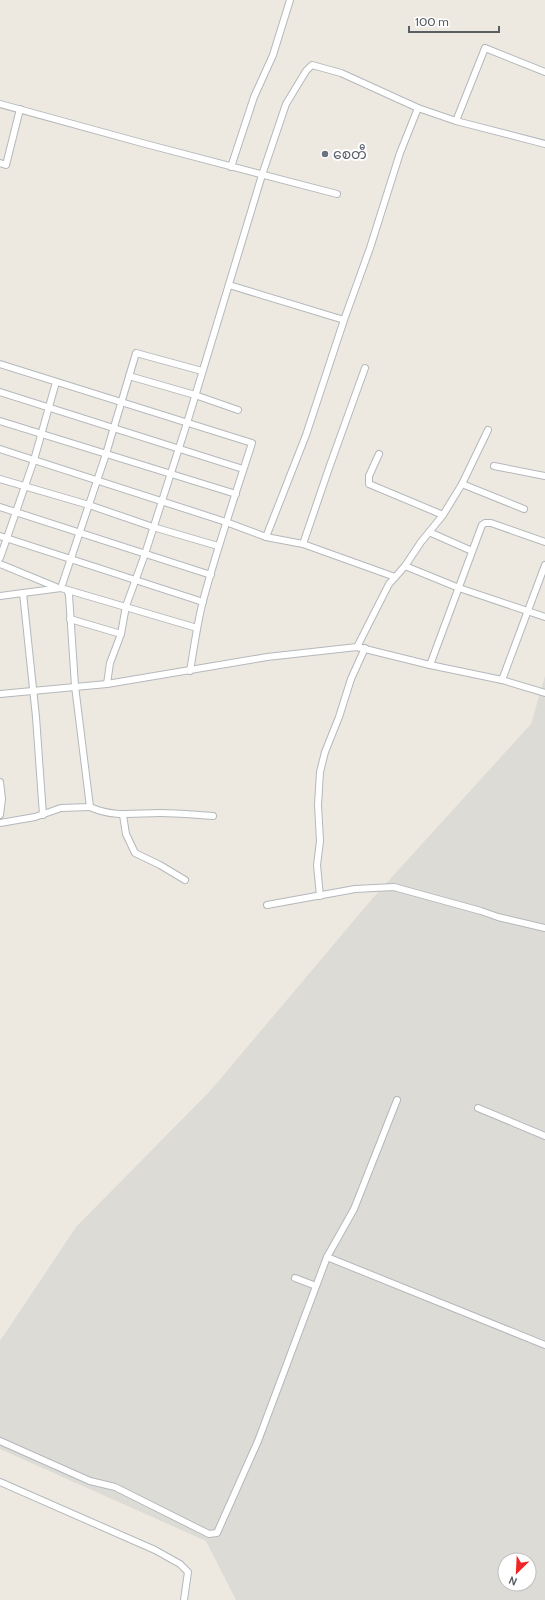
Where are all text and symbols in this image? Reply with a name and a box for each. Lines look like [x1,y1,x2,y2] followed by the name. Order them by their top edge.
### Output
[409,8,499,34] scale bar
[415,14,449,29] text: 100 m
[333,144,367,163] place label: စေတီ
[320,149,330,159] marker: စေတီ
[497,1552,537,1592] north arrow
[507,1573,519,1589] text: N

